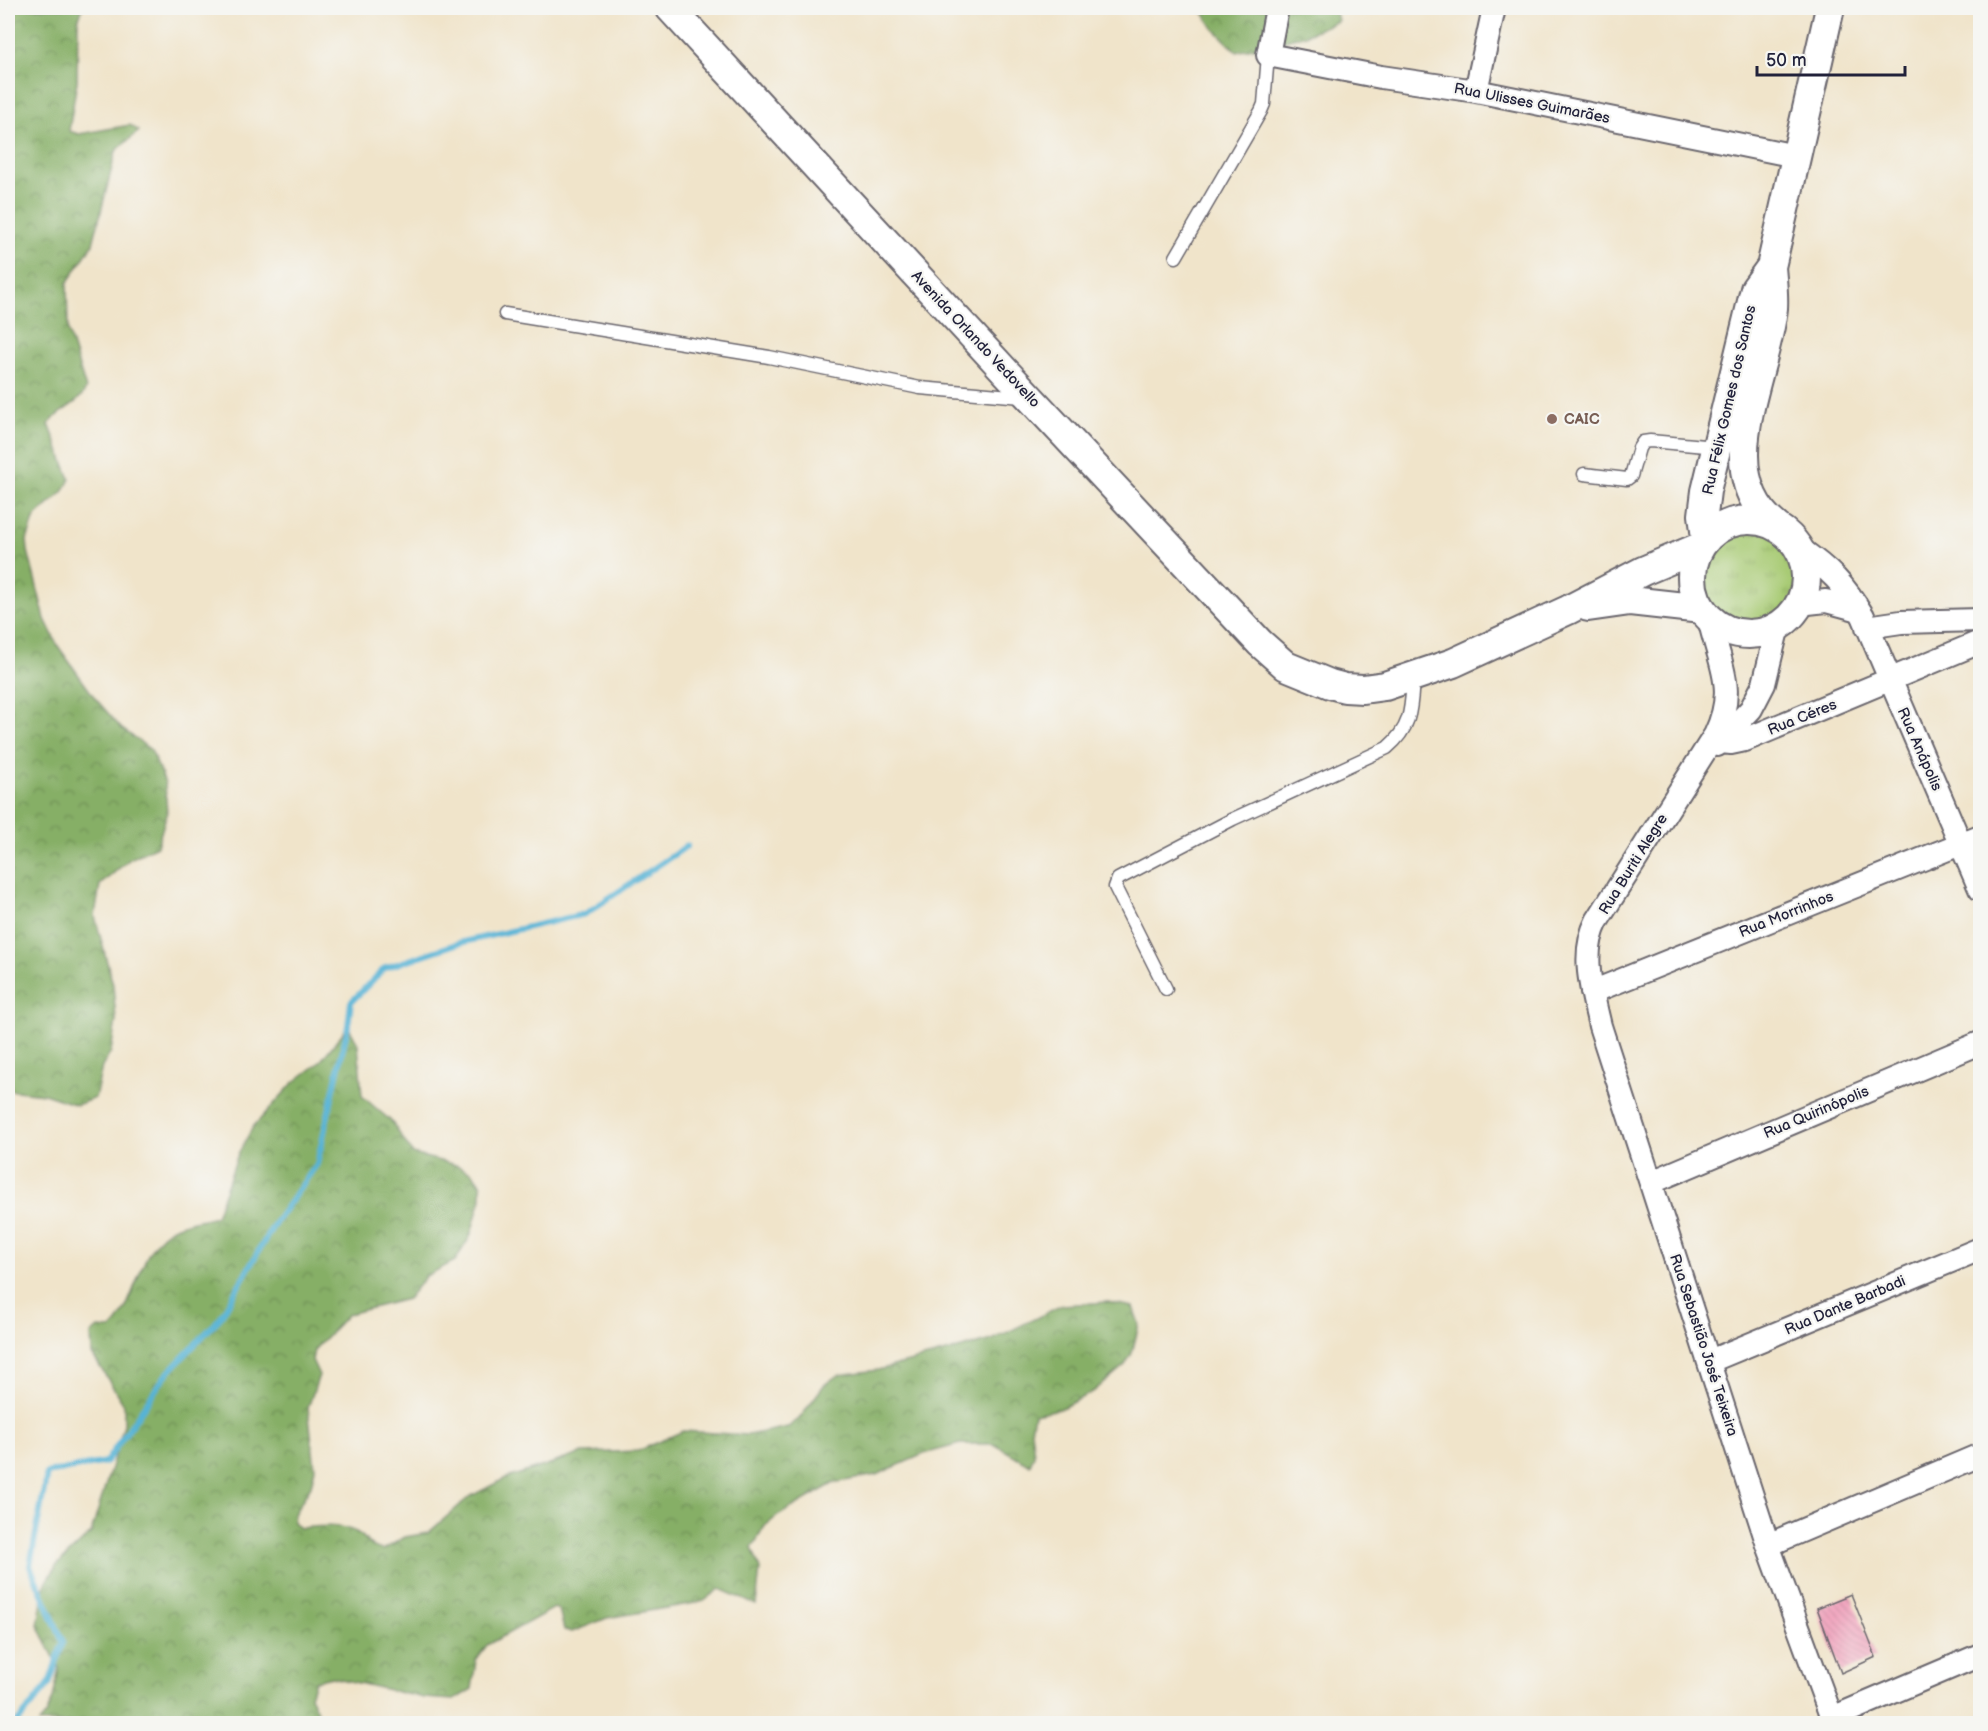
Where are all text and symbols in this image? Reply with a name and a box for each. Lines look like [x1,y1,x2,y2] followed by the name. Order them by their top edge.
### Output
[1757,39,1906,77] scale bar
[1766,50,1807,71] text: 50 m
[1452,79,1612,128] street label: Rua Ulisses Guimarães
[907,267,1044,412] street label: Avenida Orlando Vedovello
[1698,303,1761,497] street label: Rua Félix Gomes dos Santos
[1564,410,1600,429] place label: CAIC
[1545,412,1559,426] marker: CAIC
[1765,695,1840,740] street label: Rua Céres
[1893,705,1947,794] street label: Rua Anápolis
[1595,810,1672,918] street label: Rua Buriti Alegre
[1736,887,1837,942] street label: Rua Morrinhos
[1761,1082,1872,1143] street label: Rua Quirinópolis
[1665,1252,1742,1439] street label: Rua Sebastião José Teixeira
[1782,1271,1909,1340] street label: Rua Dante Barbadi

